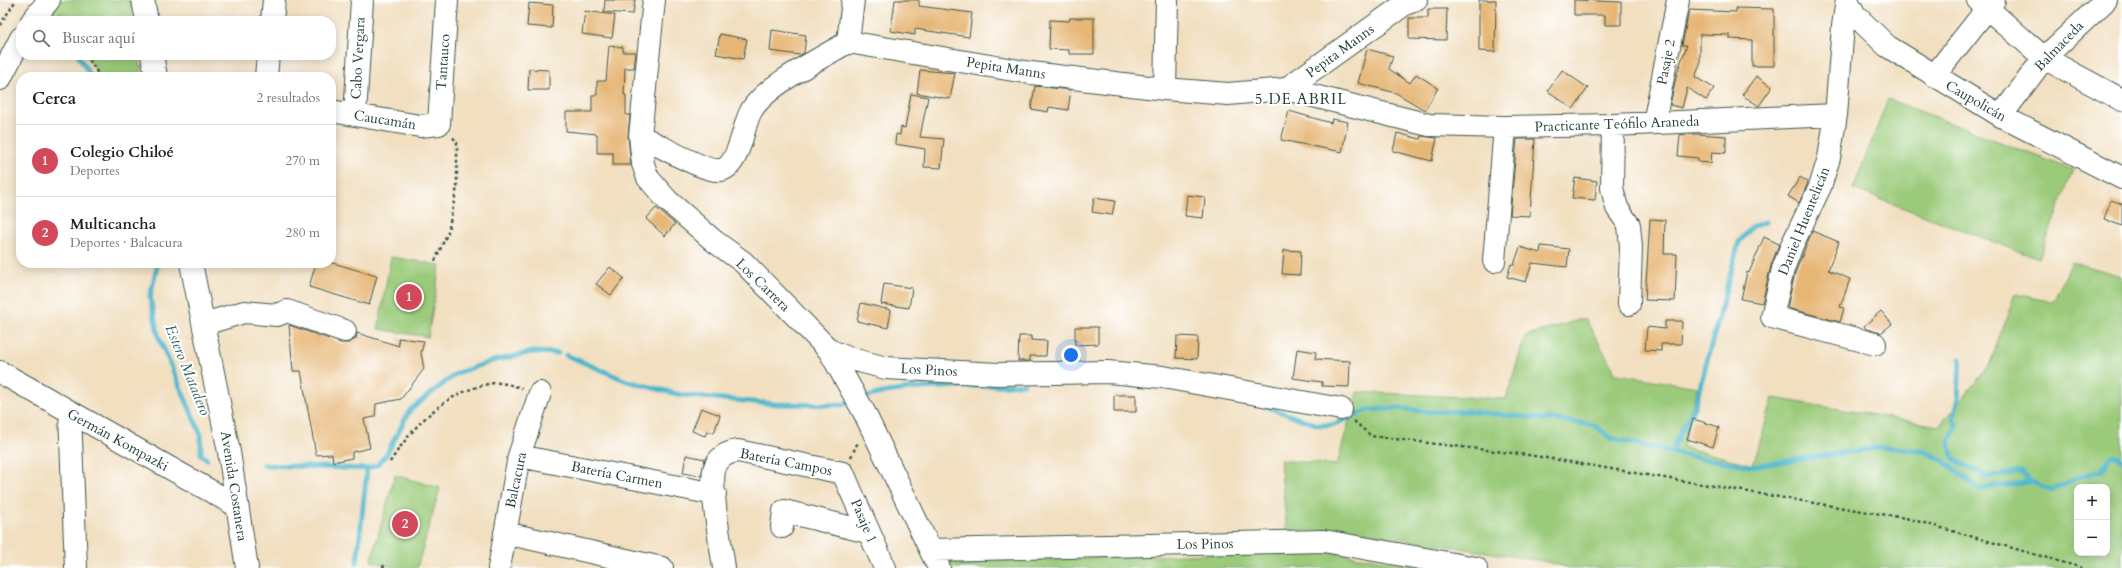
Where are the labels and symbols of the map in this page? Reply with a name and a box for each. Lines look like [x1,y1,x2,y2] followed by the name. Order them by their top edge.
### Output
[346,16,370,100] street label: Cabo Vergara
[2030,17,2088,75] street label: Balmaceda
[1302,20,1378,82] street label: Pepita Manns
[432,33,454,91] street label: Tantauco
[1652,37,1680,87] street label: Pasaje 2
[965,52,1047,84] street label: Pepita Manns
[1942,76,2010,126] street label: Caupolicán
[1255,89,1347,109] district label: 5 DE ABRIL
[353,106,417,134] street label: Caucamán
[1534,112,1700,136] street label: Practicante Teófilo Araneda
[1774,164,1834,278] street label: Daniel Huentelicán
[732,254,794,316] street label: Los Carrera
[396,282,422,312] pin: 1
[161,322,215,418] water label: Estero Matadero
[1061,345,1081,365] your location
[900,359,958,381] street label: Los Pinos
[64,404,172,476] street label: Germán Kompazki
[216,429,252,543] street label: Avenida Costanera
[738,444,834,480] street label: Batería Campos
[501,450,531,510] street label: Balcacura
[569,457,665,493] street label: Batería Carmen
[846,496,882,546] street label: Pasaje 1
[392,509,418,539] pin: 2
[1176,534,1234,554] street label: Los Pinos

